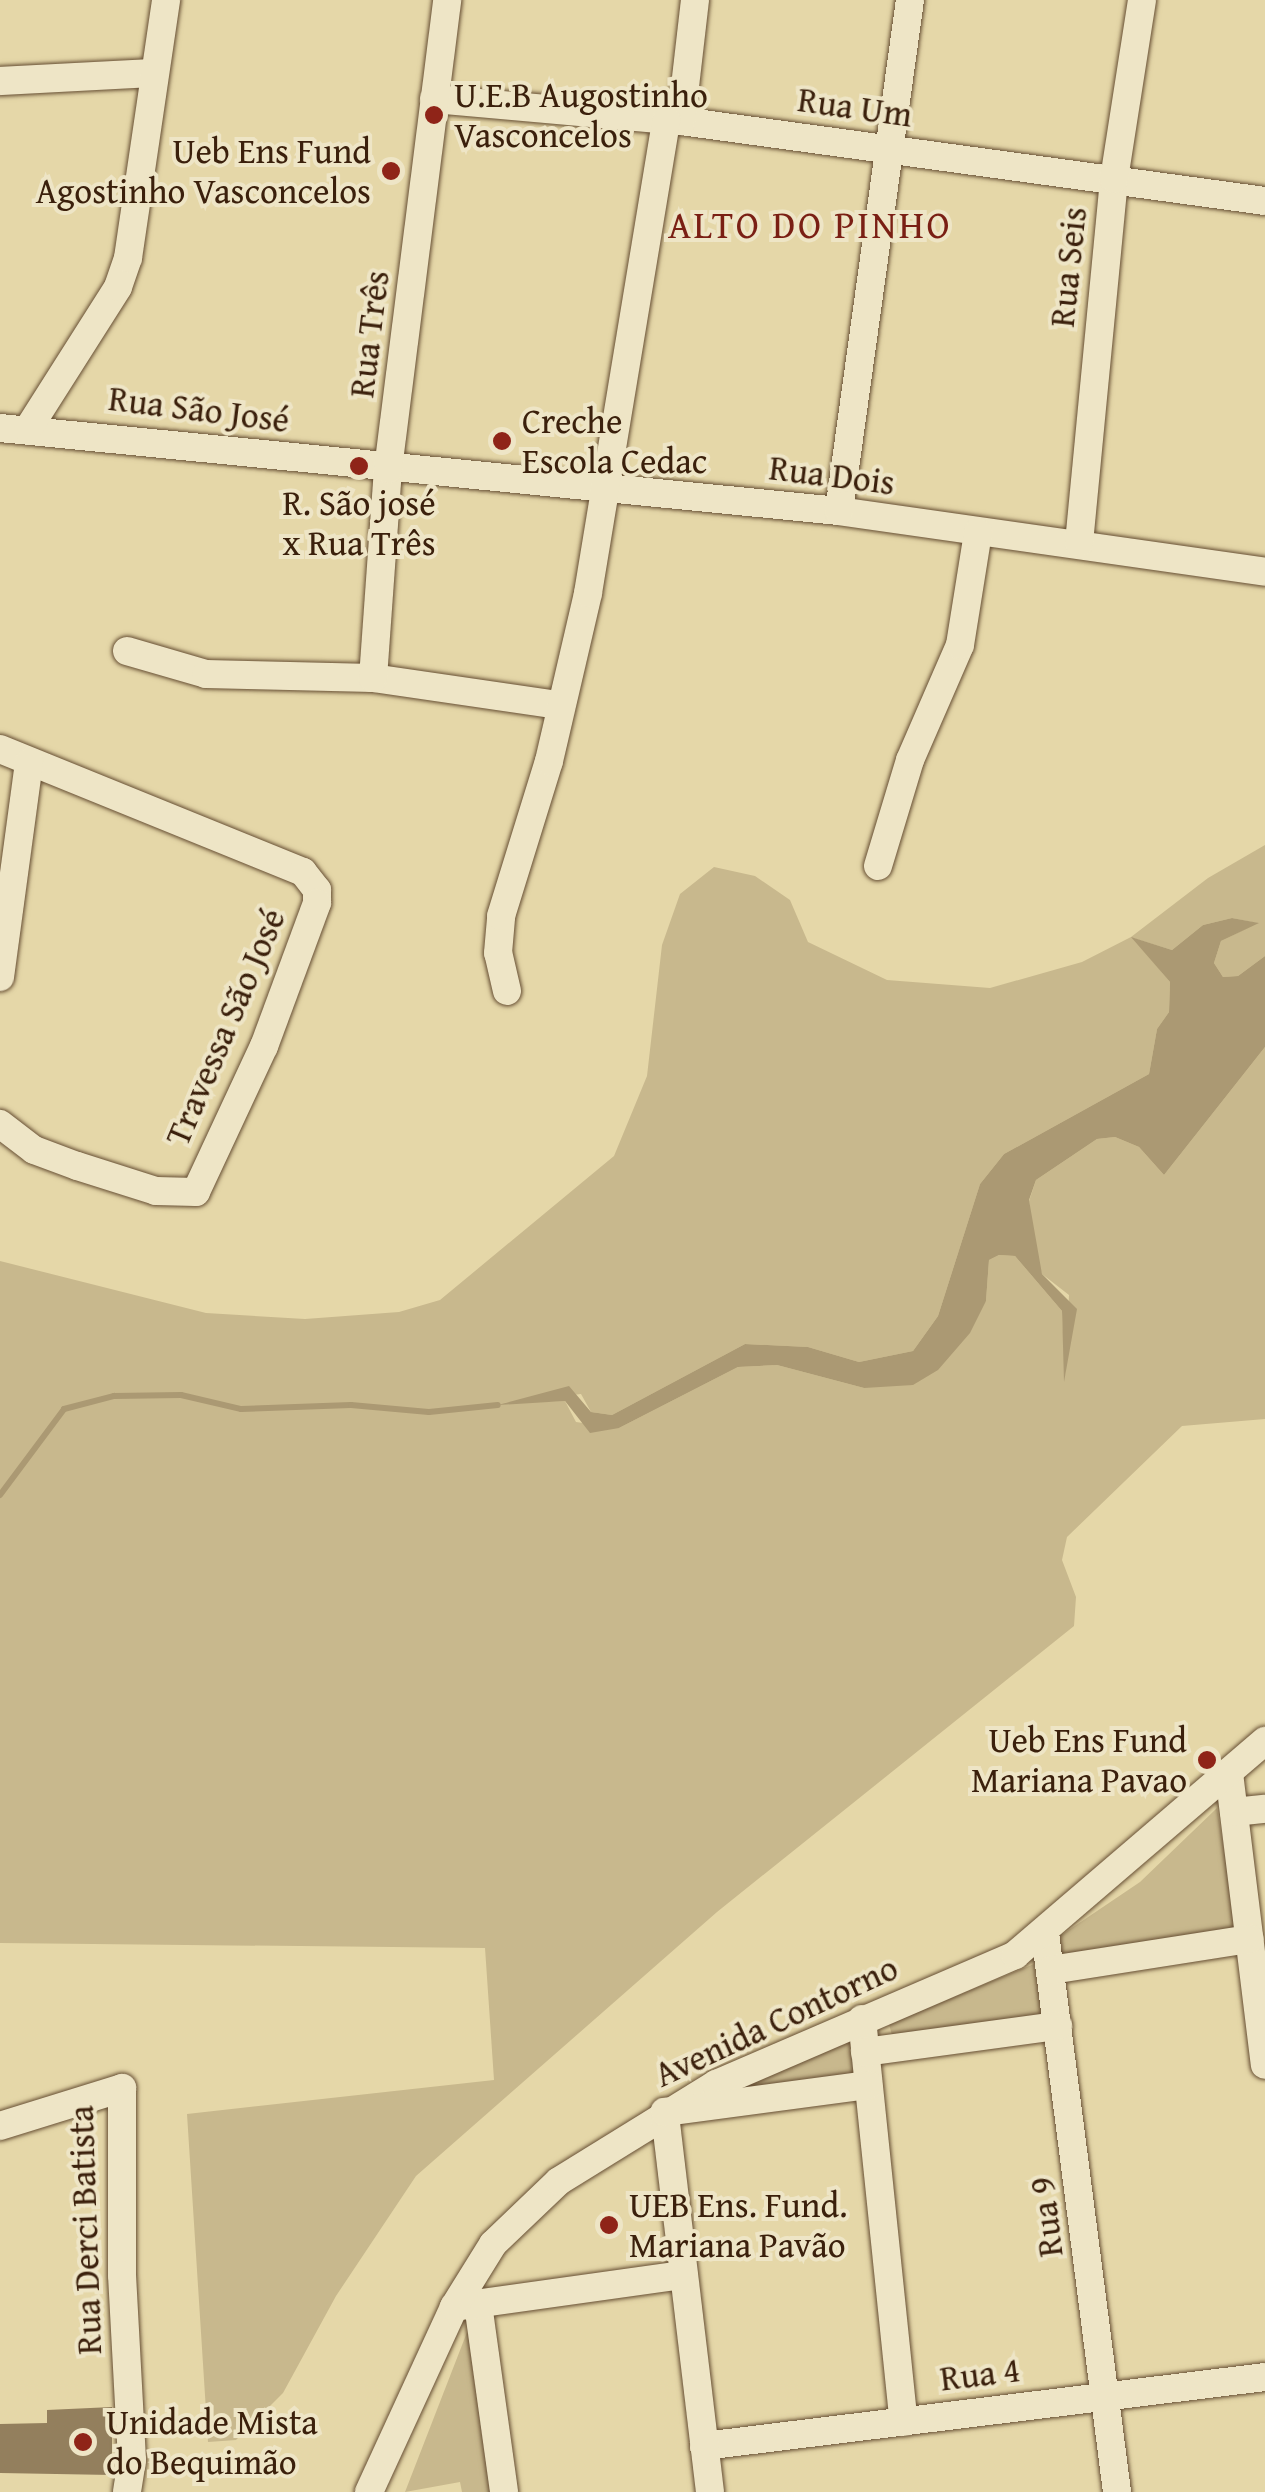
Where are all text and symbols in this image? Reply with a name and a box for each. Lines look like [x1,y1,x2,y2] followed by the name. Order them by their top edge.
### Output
[454,74,708,156] place label: U.E.B Augostinho Vasconcelos
[795,78,915,136] street label: Rua Um
[423,104,445,126] marker: U.E.B Augostinho Vasconcelos
[36,130,371,212] place label: Ueb Ens Fund Agostinho Vasconcelos
[380,160,402,182] marker: Ueb Ens Fund Agostinho Vasconcelos
[668,202,952,248] district label: ALTO DO PINHO
[1041,205,1095,329] street label: Rua Seis
[340,268,398,400] street label: Rua Três
[106,377,292,441] street label: Rua São José
[522,400,707,482] place label: Creche Escola Cedac
[491,430,513,452] marker: Creche Escola Cedac
[767,446,897,504] street label: Rua Dois
[348,455,370,477] marker: R. São josé x Rua Três
[282,482,436,564] place label: R. São josé x Rua Três
[156,902,294,1152] street label: Travessa São José
[971,1719,1187,1801] place label: Ueb Ens Fund Mariana Pavao
[1196,1749,1218,1771] marker: Ueb Ens Fund Mariana Pavao
[648,1946,904,2096] street label: Avenida Contorno
[60,2105,110,2355] street label: Rua Derci Batista
[1020,2175,1072,2259] street label: Rua 9
[629,2184,848,2266] place label: UEB Ens. Fund. Mariana Pavão
[598,2214,620,2236] marker: UEB Ens. Fund. Mariana Pavão
[938,2348,1022,2400] street label: Rua 4
[106,2401,318,2483] place label: Unidade Mista do Bequimão
[70,2429,96,2455] marker: Unidade Mista do Bequimão

